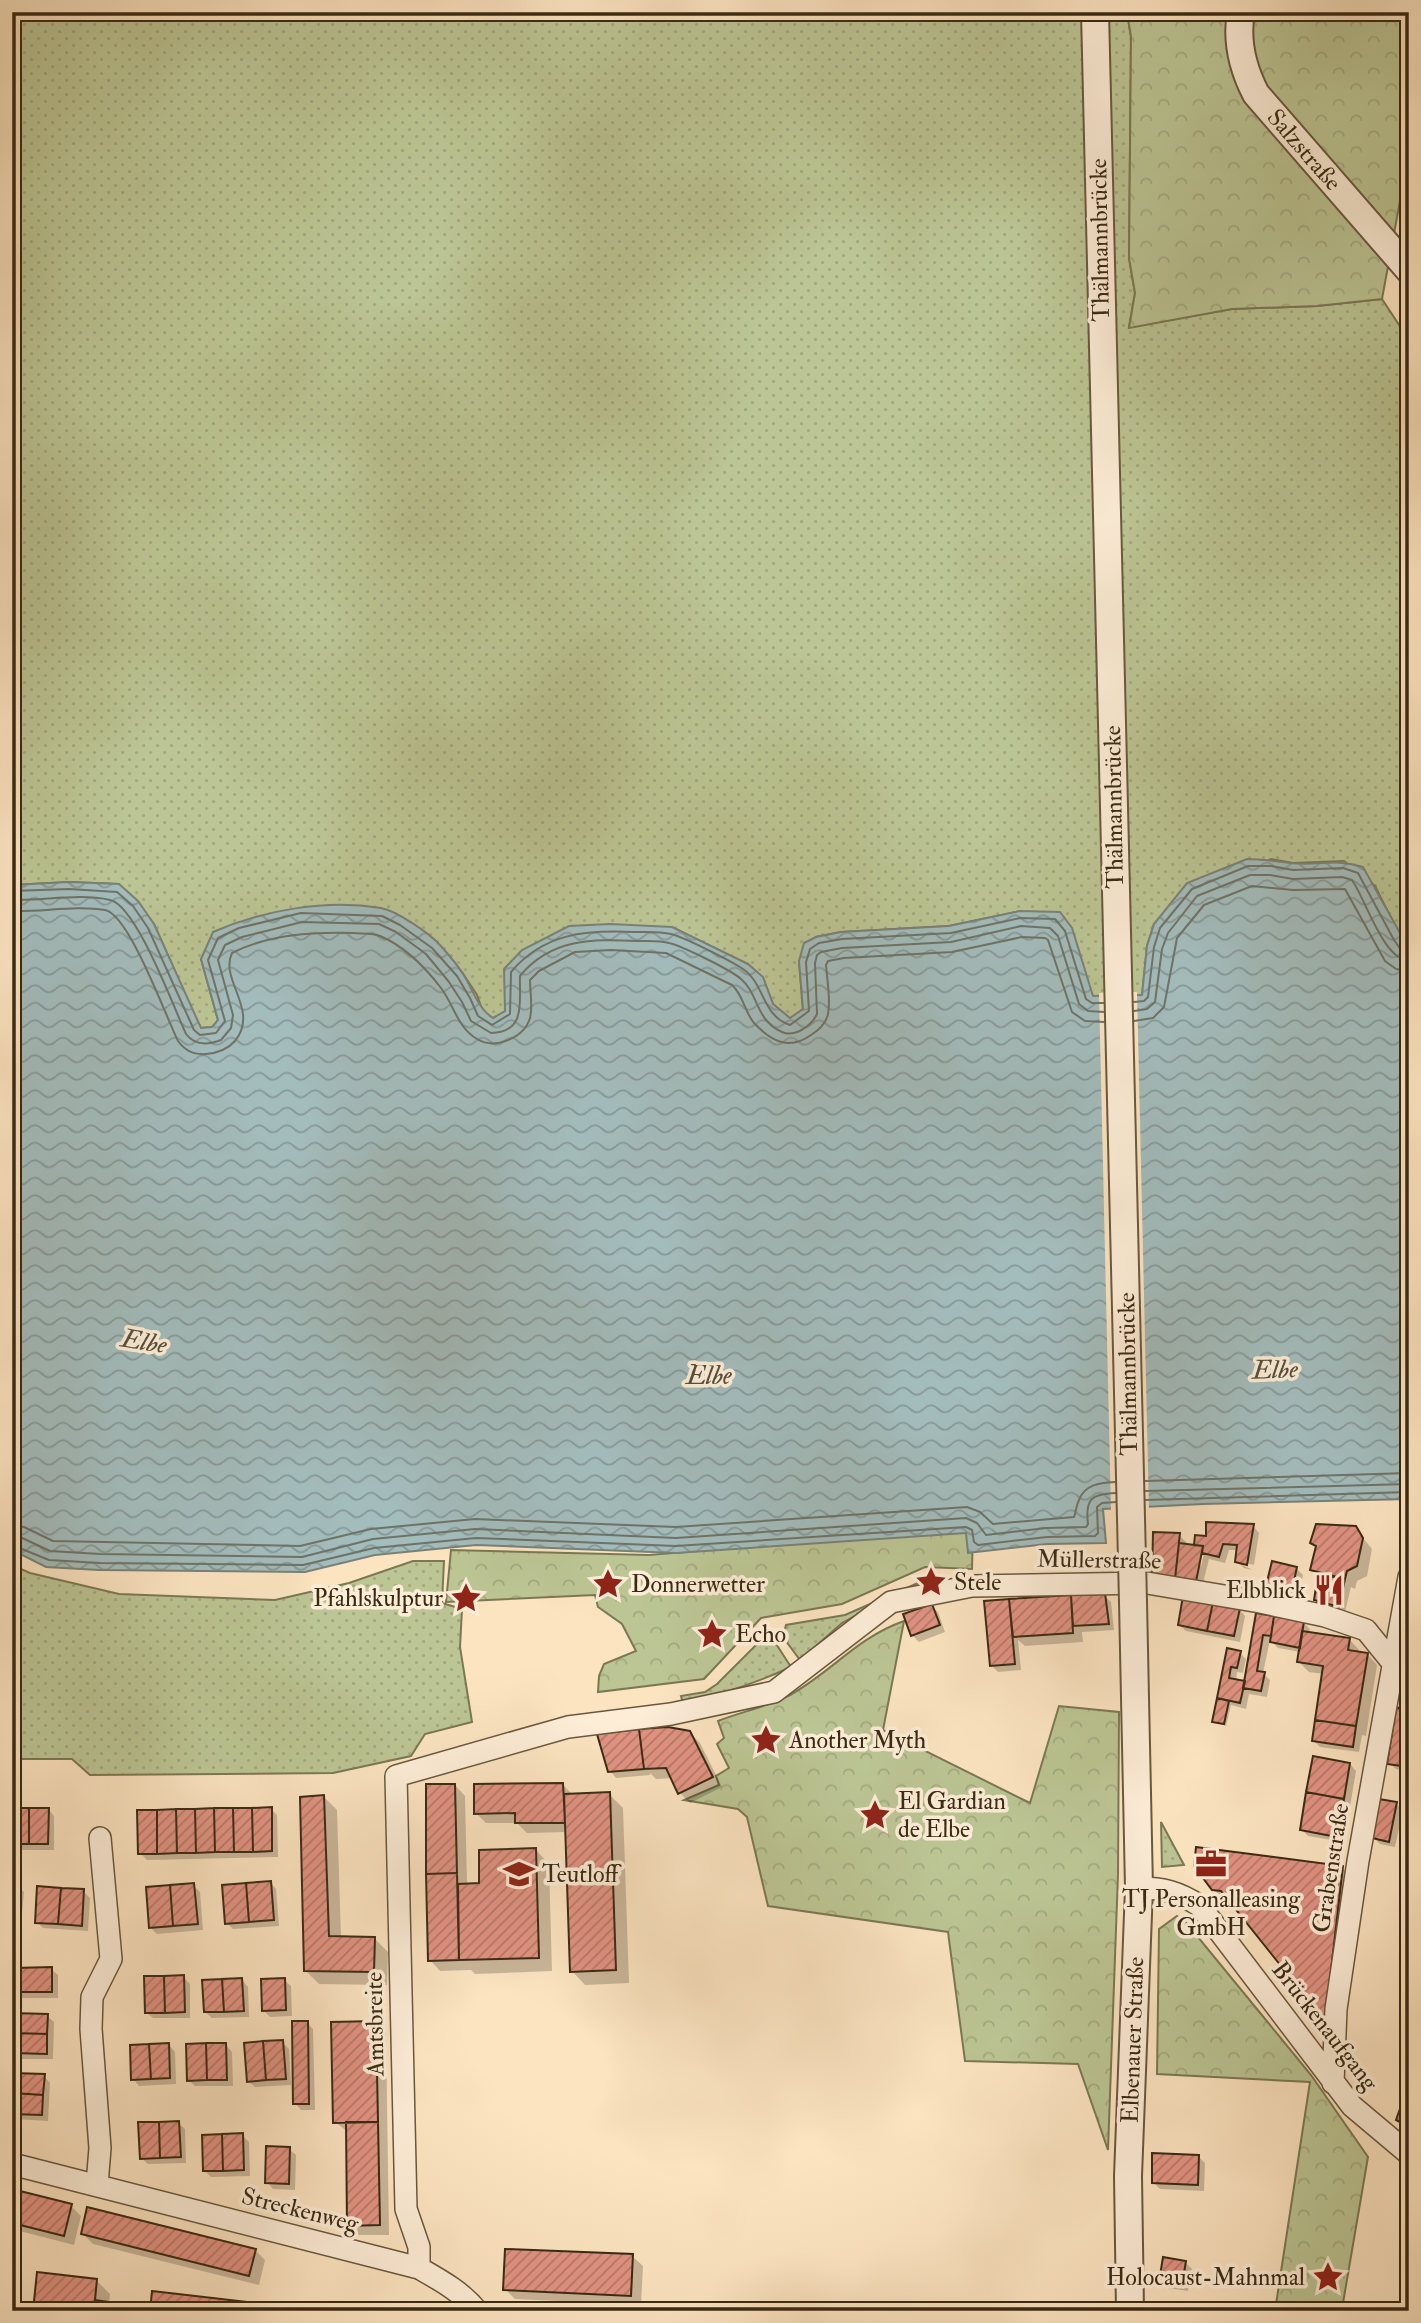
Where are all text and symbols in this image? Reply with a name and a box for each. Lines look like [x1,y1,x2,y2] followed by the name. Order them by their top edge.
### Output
[1260,103,1348,197] street label: Salzstraße
[1083,158,1117,322] street label: Thälmannbrücke
[1097,725,1131,889] street label: Thälmannbrücke
[1111,1292,1145,1456] street label: Thälmannbrücke
[117,1322,169,1361] water label: Elbe
[1250,1353,1299,1387] water label: Elbe
[684,1360,732,1392] water label: Elbe
[1037,1543,1161,1577] street label: Müllerstraße
[914,1565,948,1599] place icon: Stele
[591,1567,625,1601] place icon: Donnerwetter
[954,1567,1001,1598] place label: Stele
[631,1569,765,1600] place label: Donnerwetter
[1312,1573,1346,1607] restaurant icon: Elbblick
[1226,1575,1306,1606] place label: Elbblick
[449,1581,483,1615] place icon: Pfahlskulptur
[313,1583,443,1614] place label: Pfahlskulptur
[695,1617,729,1651] place icon: Echo
[735,1619,786,1650] place label: Echo
[749,1723,783,1757] place icon: Another Myth
[788,1725,927,1756] place label: Another Myth
[898,1786,1006,1845] place label: El Gardian de Elbe
[858,1798,892,1832] place icon: El Gardian de Elbe
[1305,1801,1357,1935] street label: Grabenstraße
[1194,1847,1228,1881] office icon: TJ Personalleasing GmbH
[502,1857,536,1891] school or university icon: Teutloff
[542,1859,623,1890] place label: Teutloff
[1122,1884,1301,1943] place label: TJ Personalleasing GmbH
[1265,1955,1386,2098] street label: Brückenaufgang
[1115,1956,1151,2124] street label: Elbenauer Straße
[359,1972,391,2077] street label: Amtsbreite
[238,2181,363,2240] street label: Streckenweg
[1311,2260,1345,2294] place icon: Holocaust-Mahnmal
[1106,2262,1305,2293] place label: Holocaust-Mahnmal

